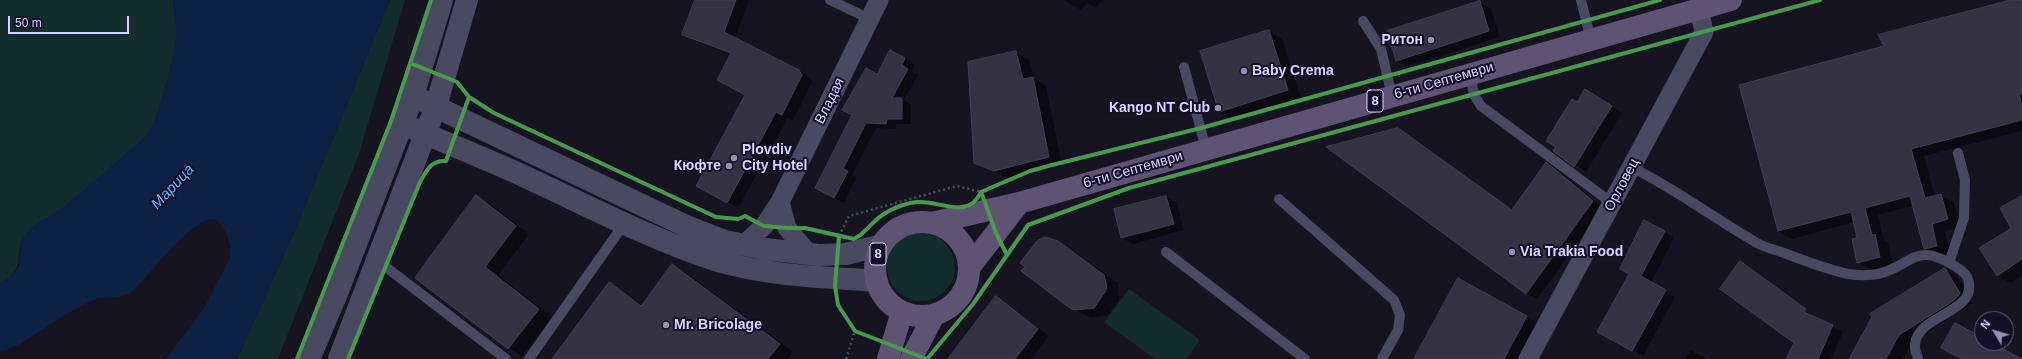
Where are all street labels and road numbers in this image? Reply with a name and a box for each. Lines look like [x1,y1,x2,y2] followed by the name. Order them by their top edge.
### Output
[1392,59,1496,103] street label: 6-ти Септември
[812,75,848,127] street label: Владая
[1367,90,1383,112] road number: 8
[1081,148,1185,192] street label: 6-ти Септември
[1601,156,1643,214] street label: Орловец
[870,243,886,265] road number: 8

